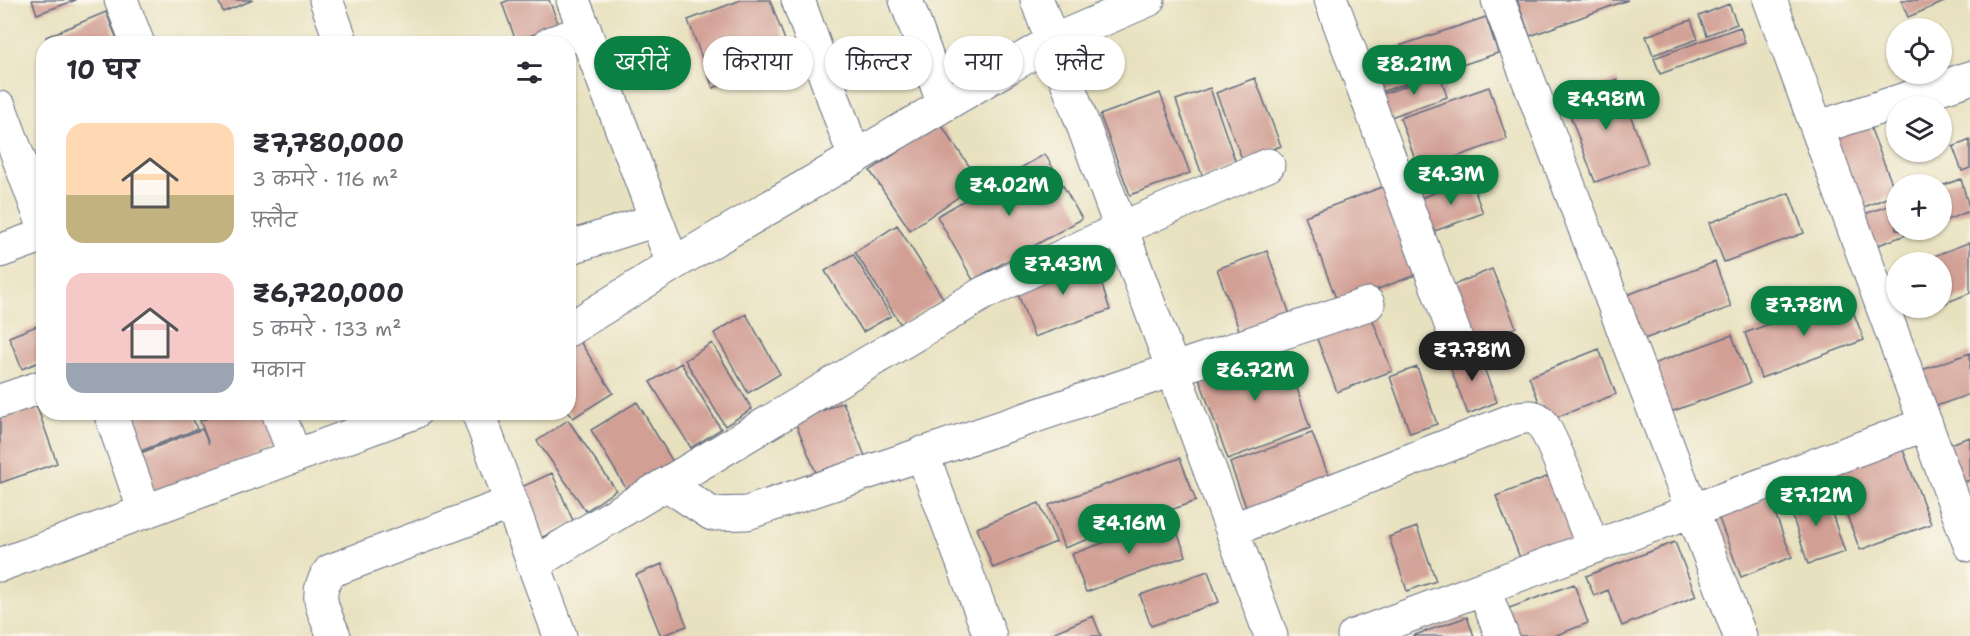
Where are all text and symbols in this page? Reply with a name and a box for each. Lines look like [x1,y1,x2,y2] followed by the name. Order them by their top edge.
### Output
[1886,18,1952,318] map controls
[1886,18,1952,84] button: locate
[594,36,691,90] chip: खरीदें
[703,36,813,90] chip: किराया
[825,36,932,90] chip: फ़िल्टर
[944,36,1023,90] chip: नया
[1035,36,1125,90] chip: फ़्लैट
[1365,45,1463,96] pin: ₹8.21M
[1376,51,1452,77] text: ₹8.21M
[66,52,139,87] text: 10 घर
[513,56,546,89] icon: filters
[1557,80,1655,131] pin: ₹4.98M
[1567,86,1645,112] text: ₹4.98M
[1886,96,1952,162] button: layers
[252,125,404,160] text: ₹7,780,000
[114,147,186,219] icon: home
[1409,155,1493,206] pin: ₹4.3M
[1418,161,1484,187] text: ₹4.3M
[252,166,398,192] text: 3 कमरे · 116 m²
[960,166,1058,217] pin: ₹4.02M
[969,172,1049,198] text: ₹4.02M
[1886,174,1952,240] button: +
[252,207,298,233] text: फ़्लैट
[1014,245,1112,296] pin: ₹7.43M
[1024,251,1102,277] text: ₹7.43M
[1886,252,1952,318] button: −
[252,275,404,310] text: ₹6,720,000
[1755,286,1853,337] pin: ₹7.78M
[1765,292,1843,318] text: ₹7.78M
[114,297,186,369] icon: home
[252,316,401,342] text: 5 कमरे · 133 m²
[1423,331,1521,382] pin: ₹7.78M
[1433,337,1511,363] text: ₹7.78M
[1206,351,1304,402] pin: ₹6.72M
[252,357,305,383] text: मकान
[1216,357,1294,383] text: ₹6.72M
[1767,476,1865,527] pin: ₹7.12M
[1779,482,1853,508] text: ₹7.12M
[1080,504,1178,555] pin: ₹4.16M
[1092,510,1166,536] text: ₹4.16M

